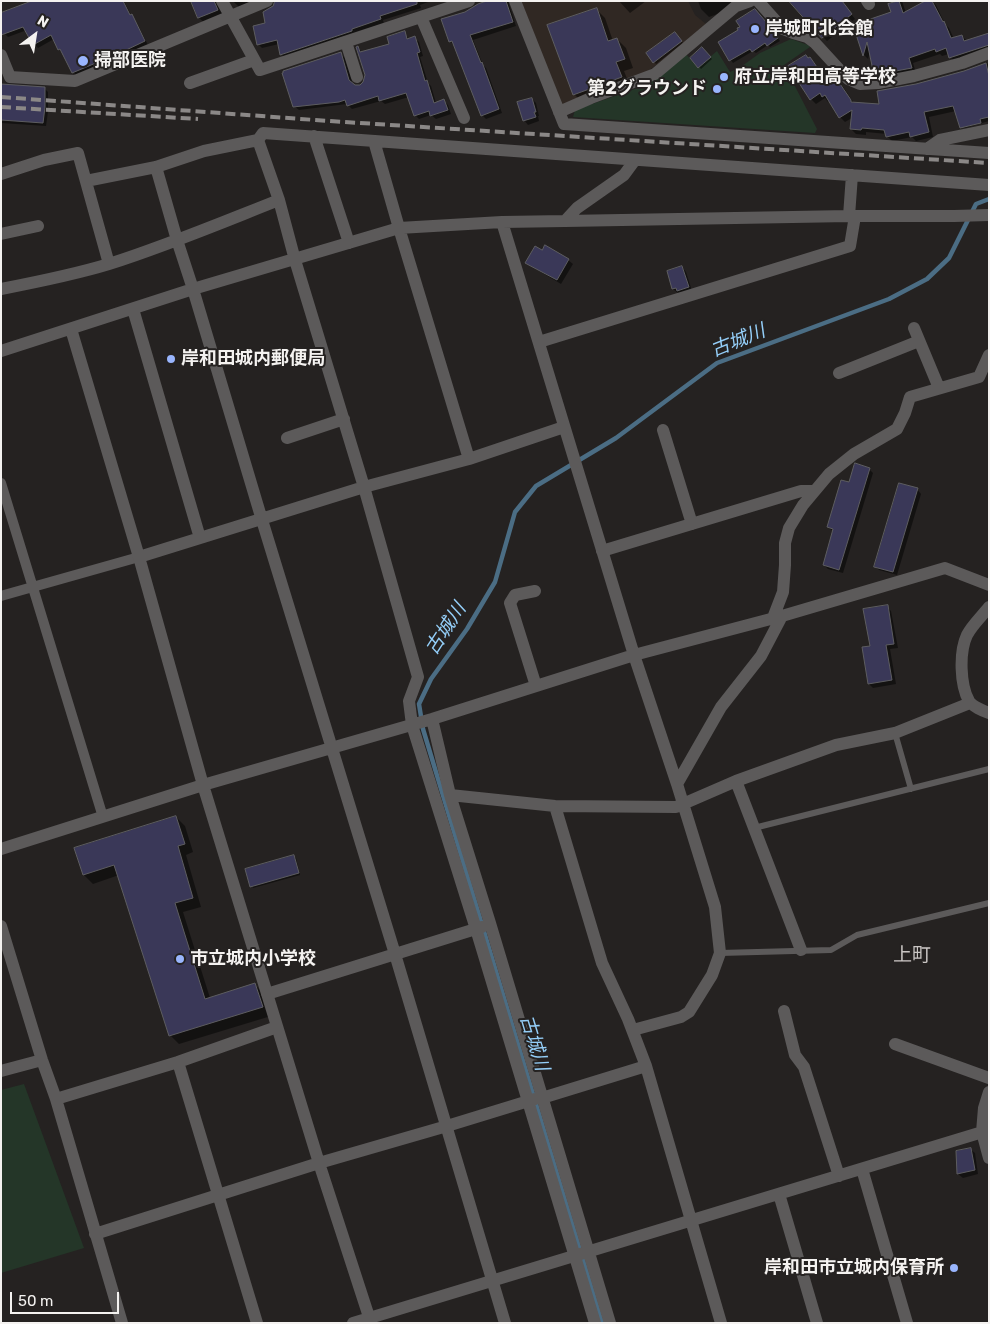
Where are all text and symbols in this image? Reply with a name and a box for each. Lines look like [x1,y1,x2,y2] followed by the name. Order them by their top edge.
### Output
[10,10,60,60] north arrow
[34,12,52,32] text: N
[765,18,873,40] place label: 岸城町北会館
[749,23,761,35] marker: 岸城町北会館
[94,50,166,72] place label: 掃部医院
[76,54,90,68] marker: 掃部医院
[734,66,896,88] place label: 府立岸和田高等学校
[718,71,730,83] marker: 府立岸和田高等学校
[587,78,707,100] place label: 第2グラウンド
[711,83,723,95] marker: 第2グラウンド
[707,320,769,362] water label: 古城川
[181,348,325,370] place label: 岸和田城内郵便局
[165,353,177,365] marker: 岸和田城内郵便局
[421,599,471,659] water label: 古城川
[893,945,931,967] district label: 上町
[190,948,316,970] place label: 市立城内小学校
[174,953,186,965] marker: 市立城内小学校
[515,1012,553,1074] water label: 古城川
[764,1257,944,1279] place label: 岸和田市立城内保育所
[948,1262,960,1274] marker: 岸和田市立城内保育所
[12,1282,121,1314] scale bar
[18,1292,53,1310] text: 50 m

